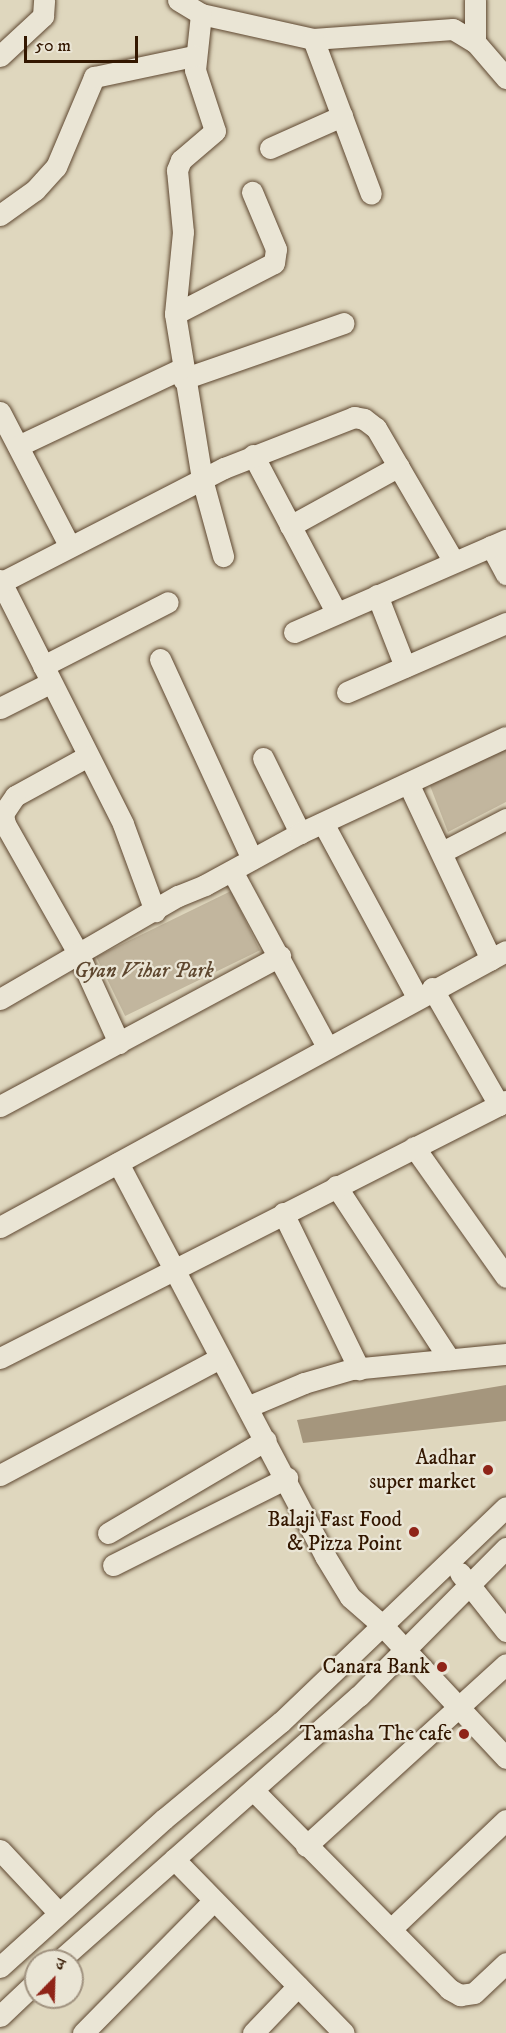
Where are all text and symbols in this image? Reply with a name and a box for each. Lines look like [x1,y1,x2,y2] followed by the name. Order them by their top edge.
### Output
[27,24,141,62] scale bar
[35,35,71,57] text: 50 m
[74,958,214,984] park label: Gyan Vihar Park
[369,1445,476,1495] place label: Aadhar super market
[481,1463,495,1477] marker: Aadhar super market
[267,1507,402,1557] place label: Balaji Fast Food & Pizza Point
[407,1525,421,1539] marker: Balaji Fast Food & Pizza Point
[322,1654,430,1680] place label: Canara Bank
[435,1660,449,1674] marker: Canara Bank
[300,1721,452,1747] place label: Tamasha The cafe
[457,1727,471,1741] marker: Tamasha The cafe
[24,1949,84,2009] north arrow
[53,1953,68,1975] text: उ

